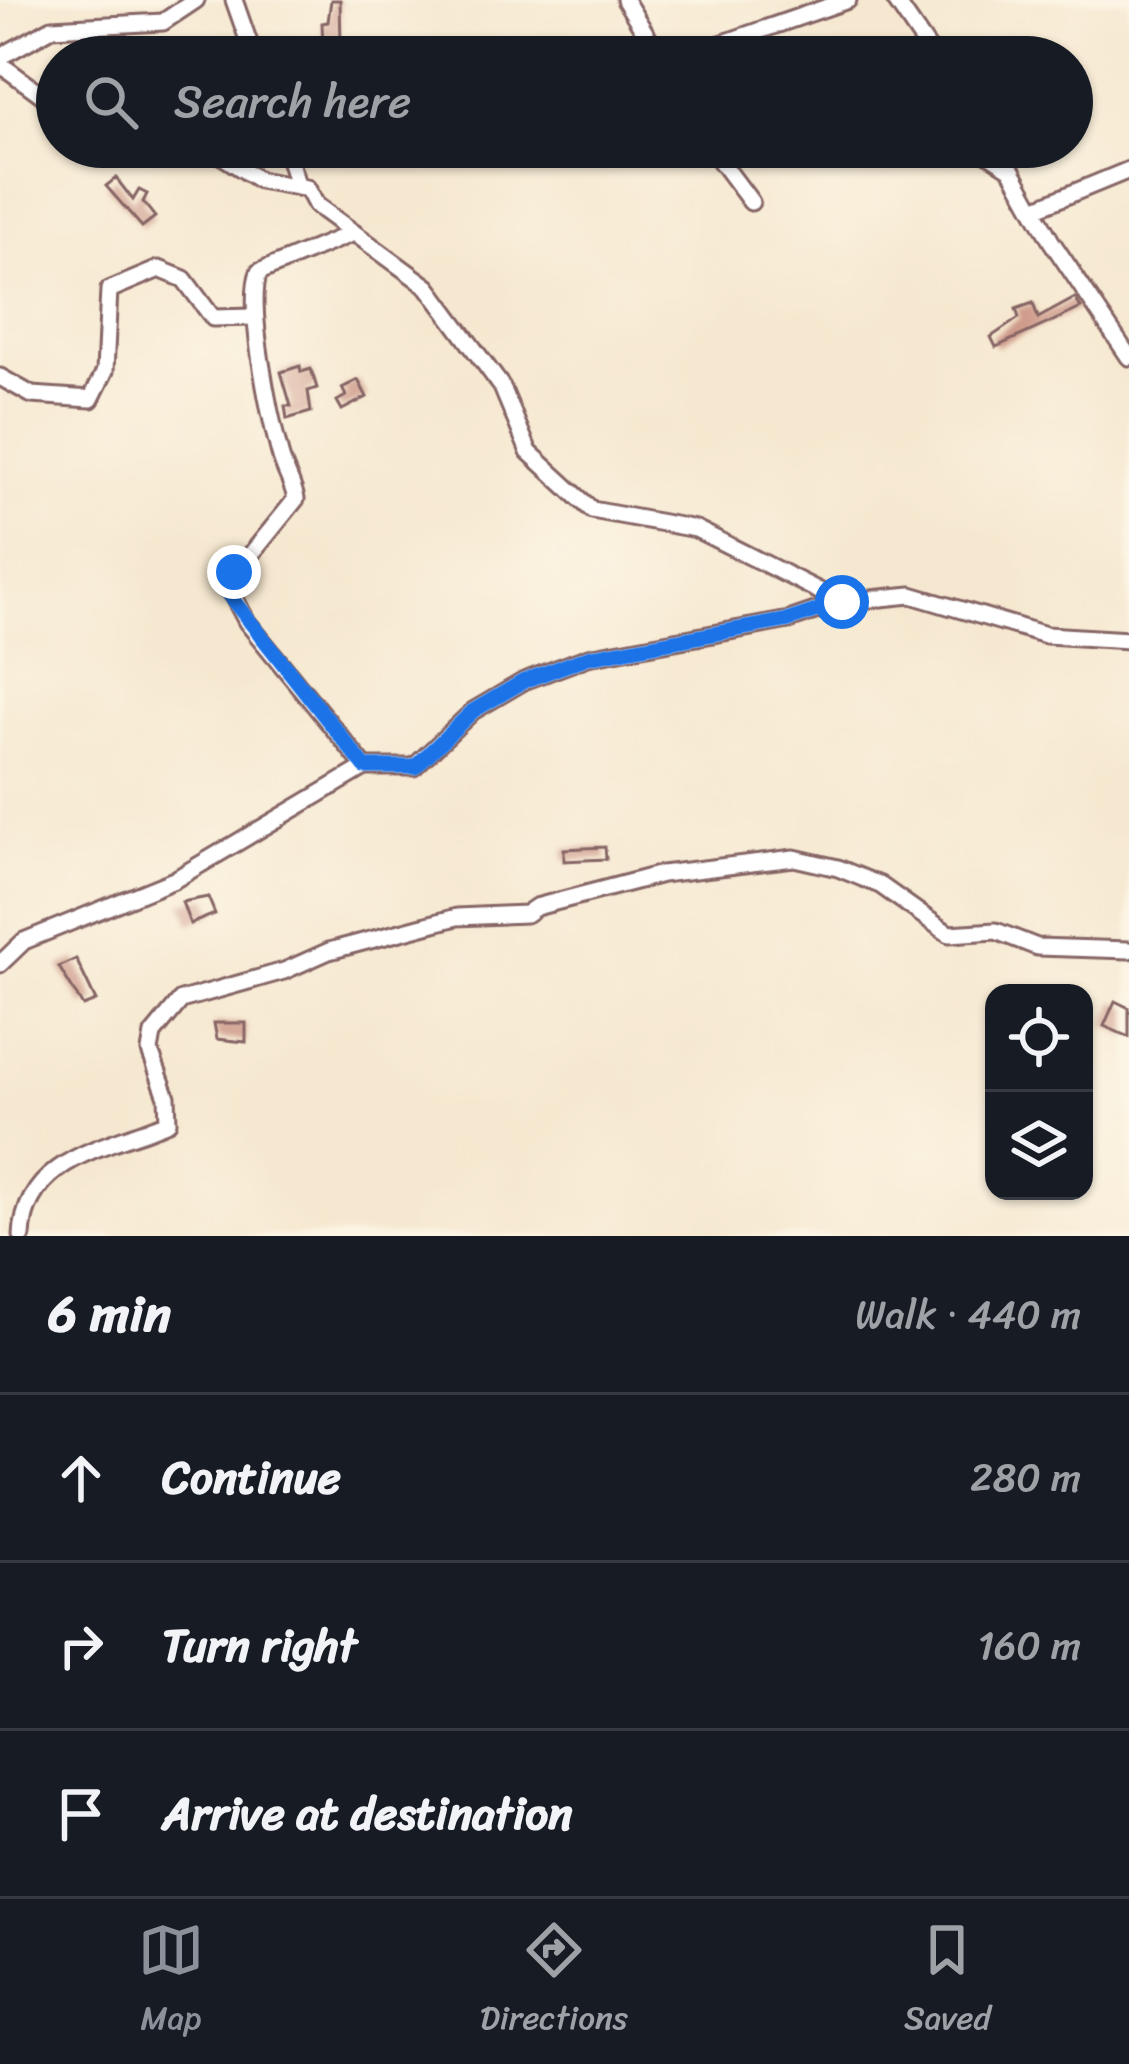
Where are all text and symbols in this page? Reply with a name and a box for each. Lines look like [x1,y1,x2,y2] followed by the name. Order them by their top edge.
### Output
[36,36,1093,168] search box
[174,62,411,142] text: Search here
[78,69,144,135] icon: search
[207,545,261,599] route end
[815,575,869,629] route start
[985,984,1093,1200] map controls
[985,984,1093,1092] button: locate
[985,1092,1093,1200] button: layers
[48,1269,171,1359] text: 6 min
[855,1280,1081,1349] text: Walk · 440 m
[162,1438,341,1518] text: Continue
[970,1443,1081,1512] text: 280 m
[48,1445,114,1511] icon: ahead
[162,1606,357,1686] text: Turn right
[977,1611,1081,1680] text: 160 m
[48,1613,114,1679] icon: right
[162,1774,572,1854] text: Arrive at destination
[48,1781,114,1847] icon: arrive
[138,1917,204,2047] tab: Map
[480,1917,628,2047] tab: Directions
[904,1917,991,2047] tab: Saved

